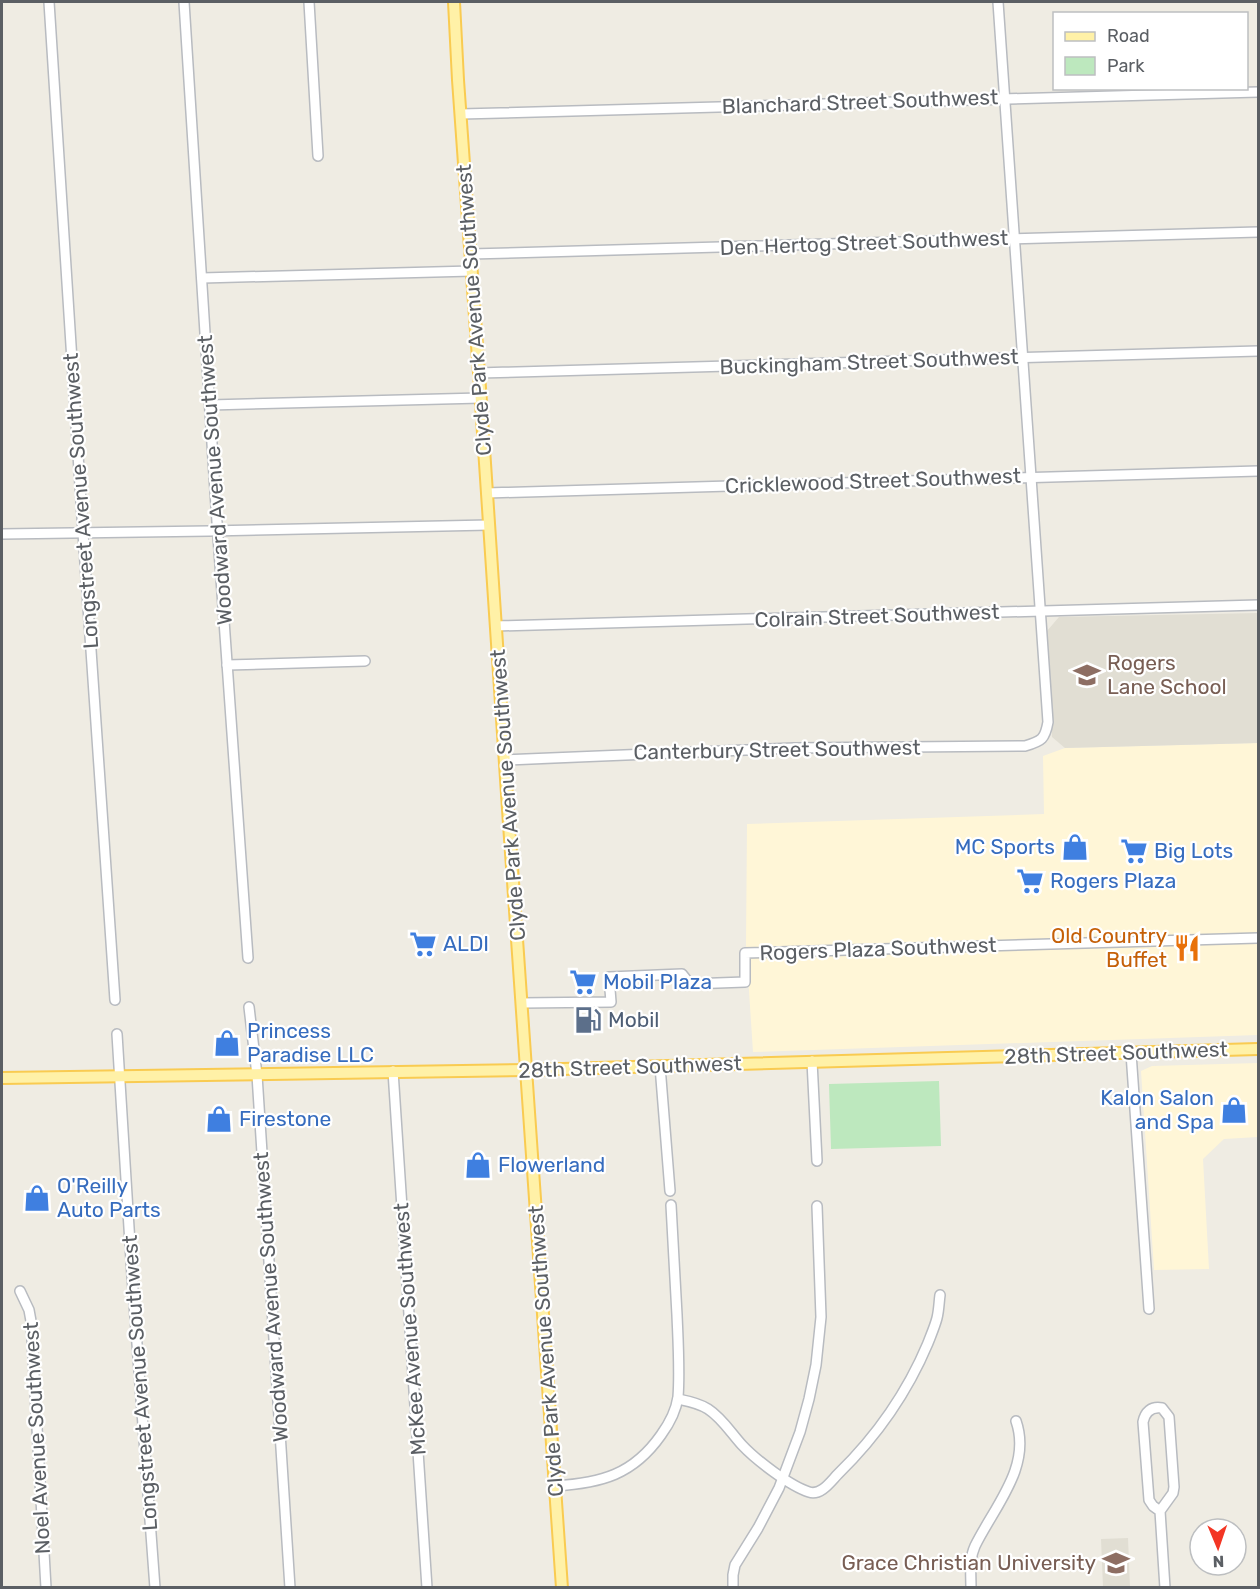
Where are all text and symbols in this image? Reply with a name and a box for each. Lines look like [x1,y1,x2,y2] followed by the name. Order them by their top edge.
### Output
[1053,12,1248,90] legend
[1107,25,1150,47] text: Road
[1107,55,1145,77] text: Park
[721,84,999,119] street label: Blanchard Street Southwest
[451,163,496,457] street label: Clyde Park Avenue Southwest
[719,225,1009,260] street label: Den Hertog Street Southwest
[192,334,237,626] street label: Woodward Avenue Southwest
[719,344,1019,379] street label: Buckingham Street Southwest
[58,352,103,650] street label: Longstreet Avenue Southwest
[725,463,1021,498] street label: Cricklewood Street Southwest
[754,599,1000,632] street label: Colrain Street Southwest
[485,648,530,942] street label: Clyde Park Avenue Southwest
[1107,650,1227,699] place label: Rogers Lane School
[1072,660,1102,690] school or university icon: Rogers Lane School
[633,734,921,765] street label: Canterbury Street Southwest
[1060,832,1090,862] shop icon: MC Sports
[955,834,1055,859] place label: MC Sports
[1119,836,1149,866] supermarket icon: Big Lots
[1154,838,1233,863] place label: Big Lots
[1015,866,1045,896] supermarket icon: Rogers Plaza
[1050,868,1176,893] place label: Rogers Plaza
[1051,923,1167,972] place label: Old Country Buffet
[408,929,438,959] supermarket icon: ALDI
[443,931,489,956] place label: ALDI
[759,932,997,965] street label: Rogers Plaza Southwest
[1172,933,1202,963] restaurant icon: Old Country Buffet
[568,967,598,997] supermarket icon: Mobil Plaza
[603,969,712,994] place label: Mobil Plaza
[573,1005,603,1035] fuel station icon: Mobil
[608,1007,659,1032] place label: Mobil
[247,1018,374,1067] place label: Princess Paradise LLC
[212,1028,242,1058] shop icon: Princess Paradise LLC
[1004,1036,1228,1069] street label: 28th Street Southwest
[518,1050,742,1083] street label: 28th Street Southwest
[1100,1085,1214,1134] place label: Kalon Salon and Spa
[1219,1095,1249,1125] shop icon: Kalon Salon and Spa
[204,1104,234,1134] shop icon: Firestone
[239,1106,331,1131] place label: Firestone
[463,1150,493,1180] shop icon: Flowerland
[248,1151,293,1443] street label: Woodward Avenue Southwest
[498,1152,605,1177] place label: Flowerland
[57,1173,161,1222] place label: O'Reilly Auto Parts
[22,1183,52,1213] shop icon: O'Reilly Auto Parts
[388,1202,431,1456] street label: McKee Avenue Southwest
[523,1204,568,1498] street label: Clyde Park Avenue Southwest
[117,1234,162,1532] street label: Longstreet Avenue Southwest
[18,1321,55,1555] street label: Noel Avenue Southwest
[1188,1517,1248,1577] north arrow
[1101,1548,1131,1578] school or university icon: Grace Christian University
[841,1550,1096,1575] place label: Grace Christian University
[1212,1552,1225,1571] text: N

